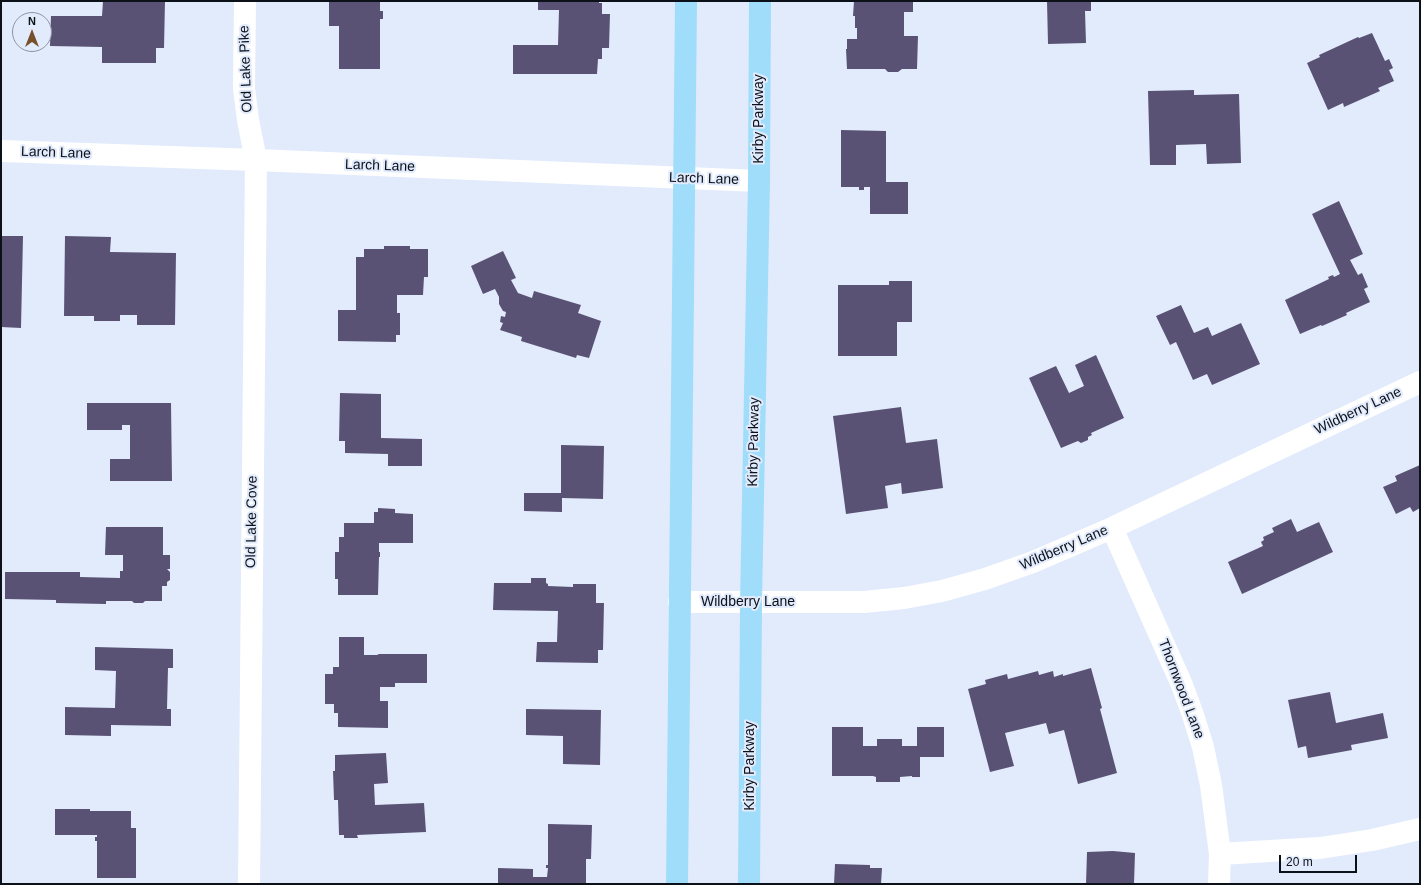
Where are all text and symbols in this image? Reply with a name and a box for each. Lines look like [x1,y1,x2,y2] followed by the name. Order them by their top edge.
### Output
[12,12,52,52] north arrow
[28,15,36,27] text: N
[236,25,256,113] street label: Old Lake Pike
[751,74,767,164] street label: Kirby Parkway
[21,143,91,163] street label: Larch Lane
[345,156,415,176] street label: Larch Lane
[669,169,739,189] street label: Larch Lane
[1312,383,1404,439] street label: Wildberry Lane
[745,397,763,487] street label: Kirby Parkway
[243,476,261,568] street label: Old Lake Cove
[1017,522,1111,574] street label: Wildberry Lane
[701,594,795,610] street label: Wildberry Lane
[1154,637,1208,741] street label: Thornwood Lane
[742,721,758,811] street label: Kirby Parkway
[1281,847,1359,873] scale bar
[1286,855,1313,869] text: 20 m

